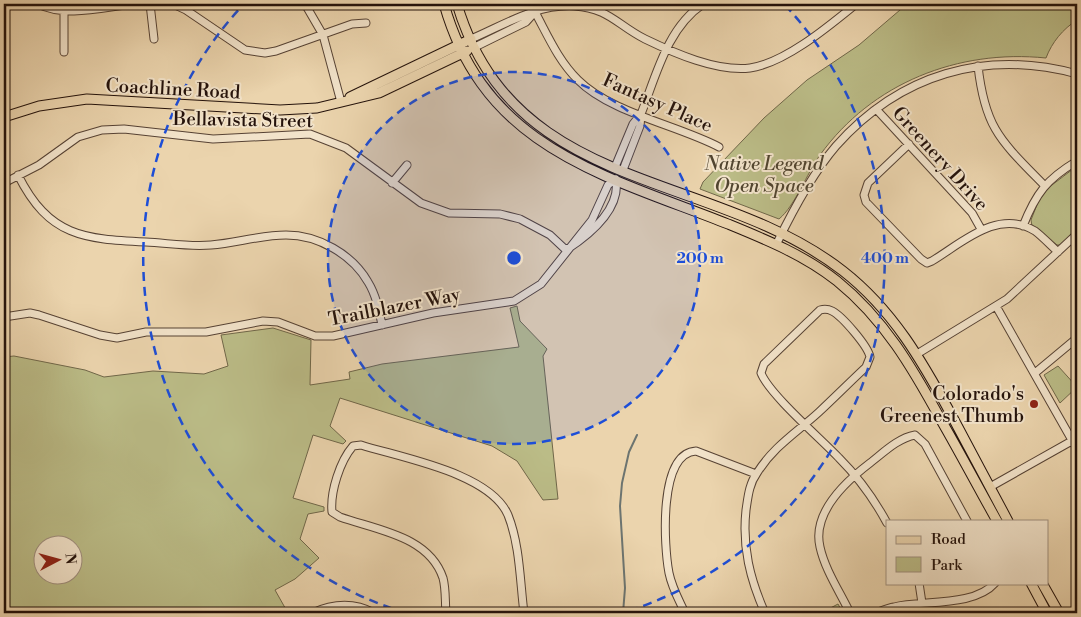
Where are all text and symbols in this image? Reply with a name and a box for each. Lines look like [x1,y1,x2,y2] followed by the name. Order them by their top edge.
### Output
[599,68,716,138] street label: Fantasy Place
[105,73,241,105] street label: Coachline Road
[887,101,994,216] street label: Greenery Drive
[172,107,313,133] street label: Bellavista Street
[704,152,825,198] park label: Native Legend Open Space
[505,249,523,267] centre of rings
[676,249,724,268] text: 200 m
[861,249,909,268] text: 400 m
[326,282,463,332] street label: Trailblazer Way
[880,382,1024,428] place label: Colorado's Greenest Thumb
[1028,398,1040,410] marker: Colorado's Greenest Thumb
[886,520,1048,584] legend
[931,530,966,549] text: Road
[32,534,82,584] north arrow
[60,552,79,565] text: N
[931,556,963,575] text: Park

